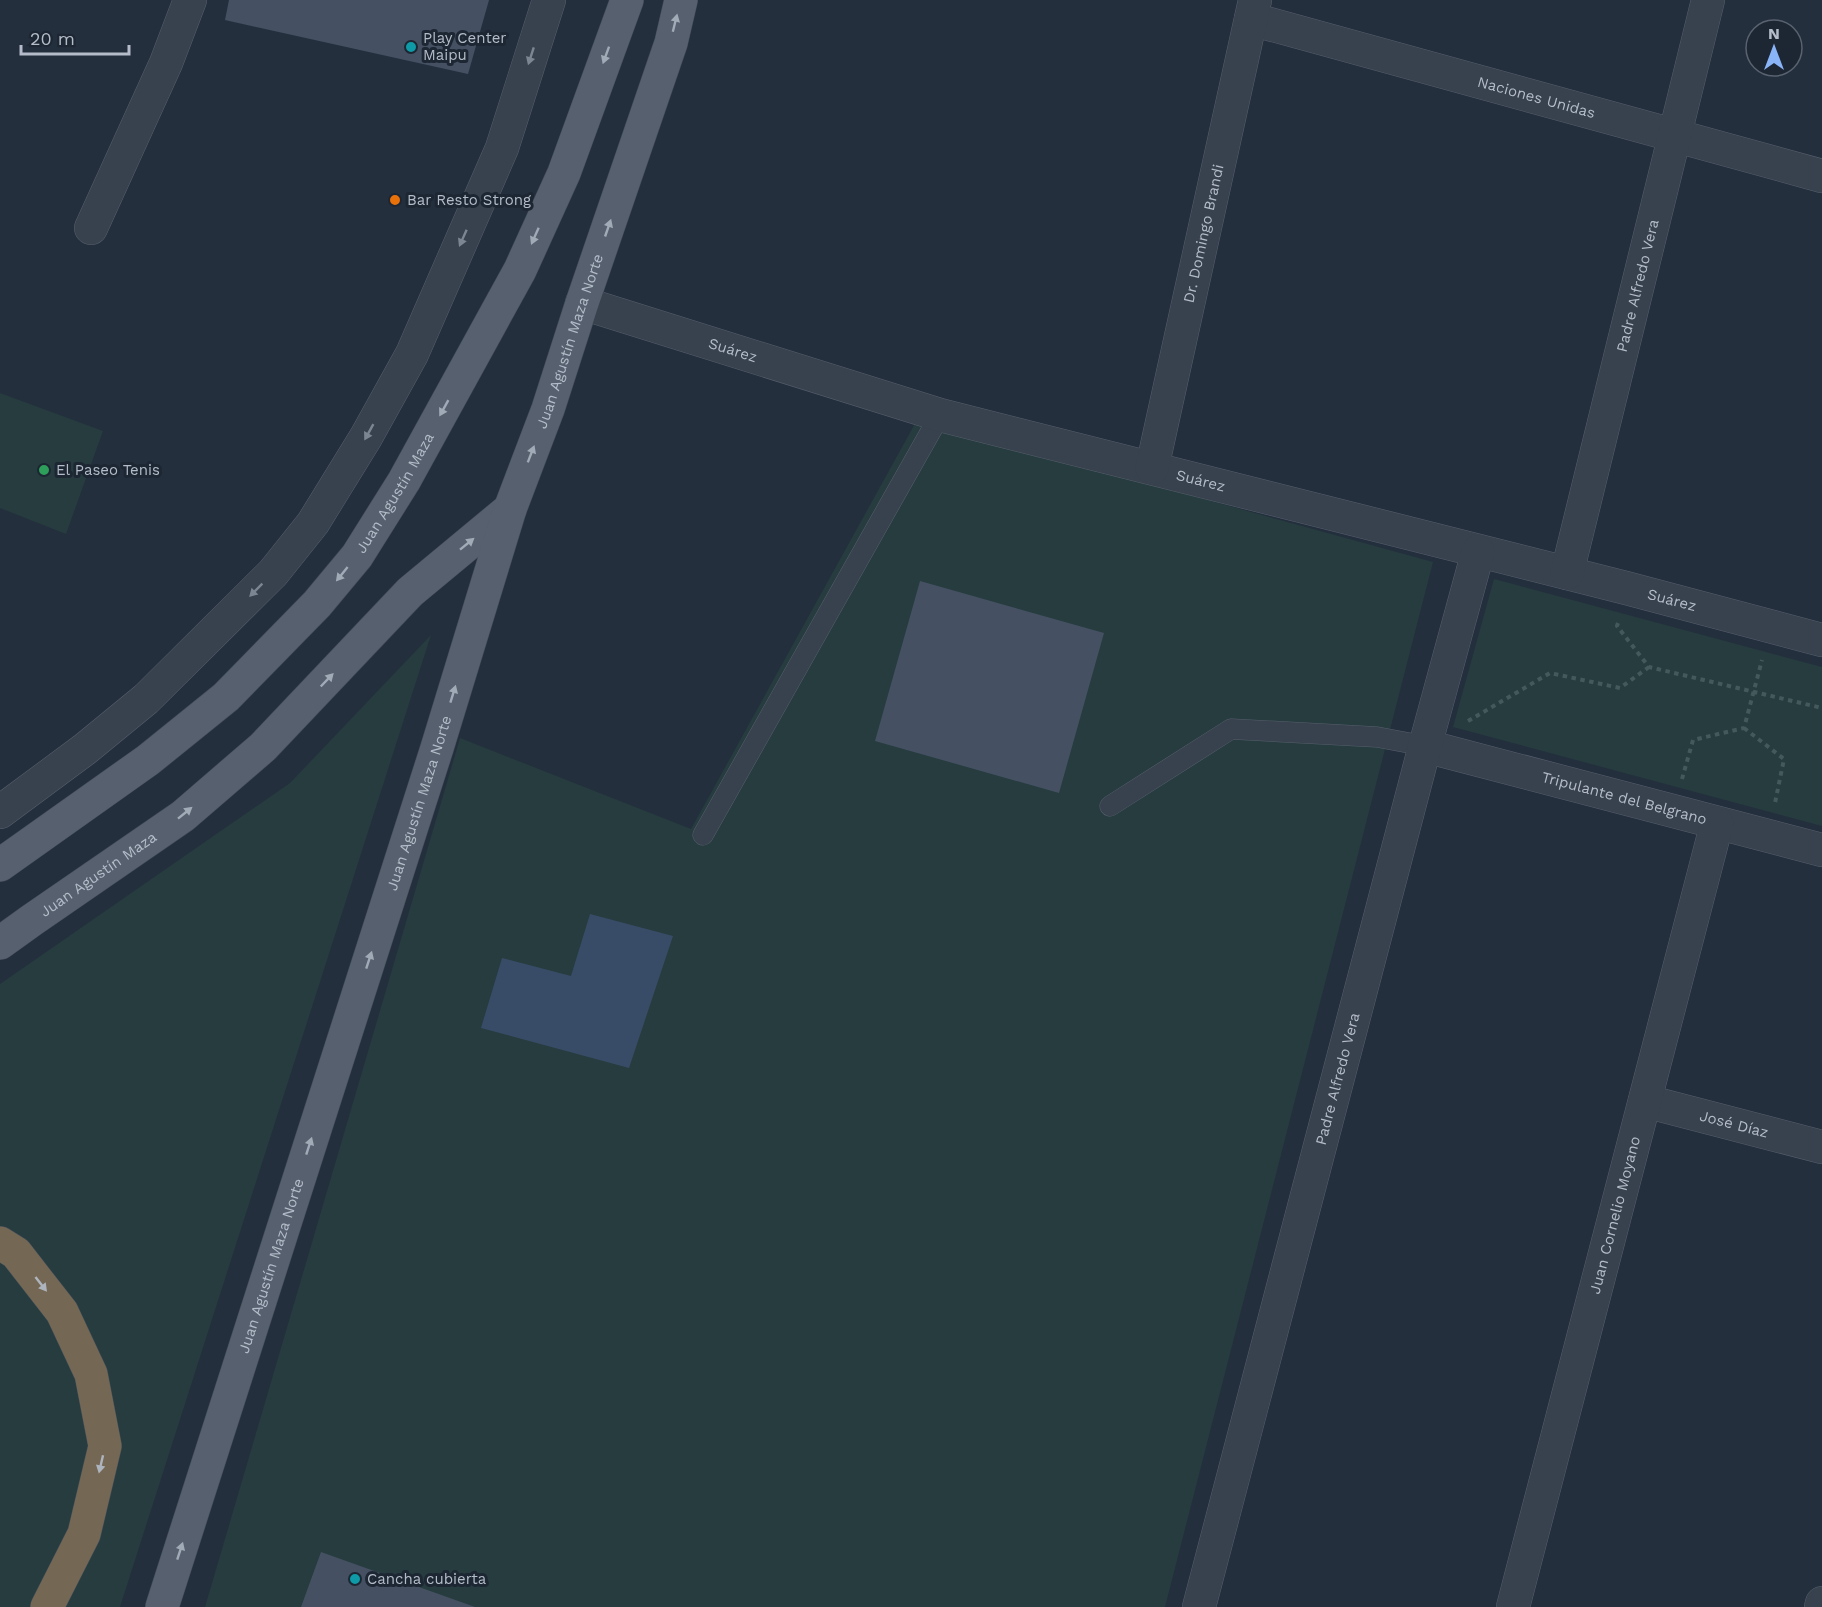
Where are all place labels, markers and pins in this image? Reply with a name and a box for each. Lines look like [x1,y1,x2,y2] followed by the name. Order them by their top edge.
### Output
[423,29,506,64] place label: Play Center Maipu
[404,40,418,54] marker: Play Center Maipu
[407,191,531,209] place label: Bar Resto Strong
[388,193,402,207] marker: Bar Resto Strong
[56,461,160,479] place label: El Paseo Tenis
[37,463,51,477] marker: El Paseo Tenis
[367,1570,487,1588] place label: Cancha cubierta
[348,1572,362,1586] marker: Cancha cubierta

